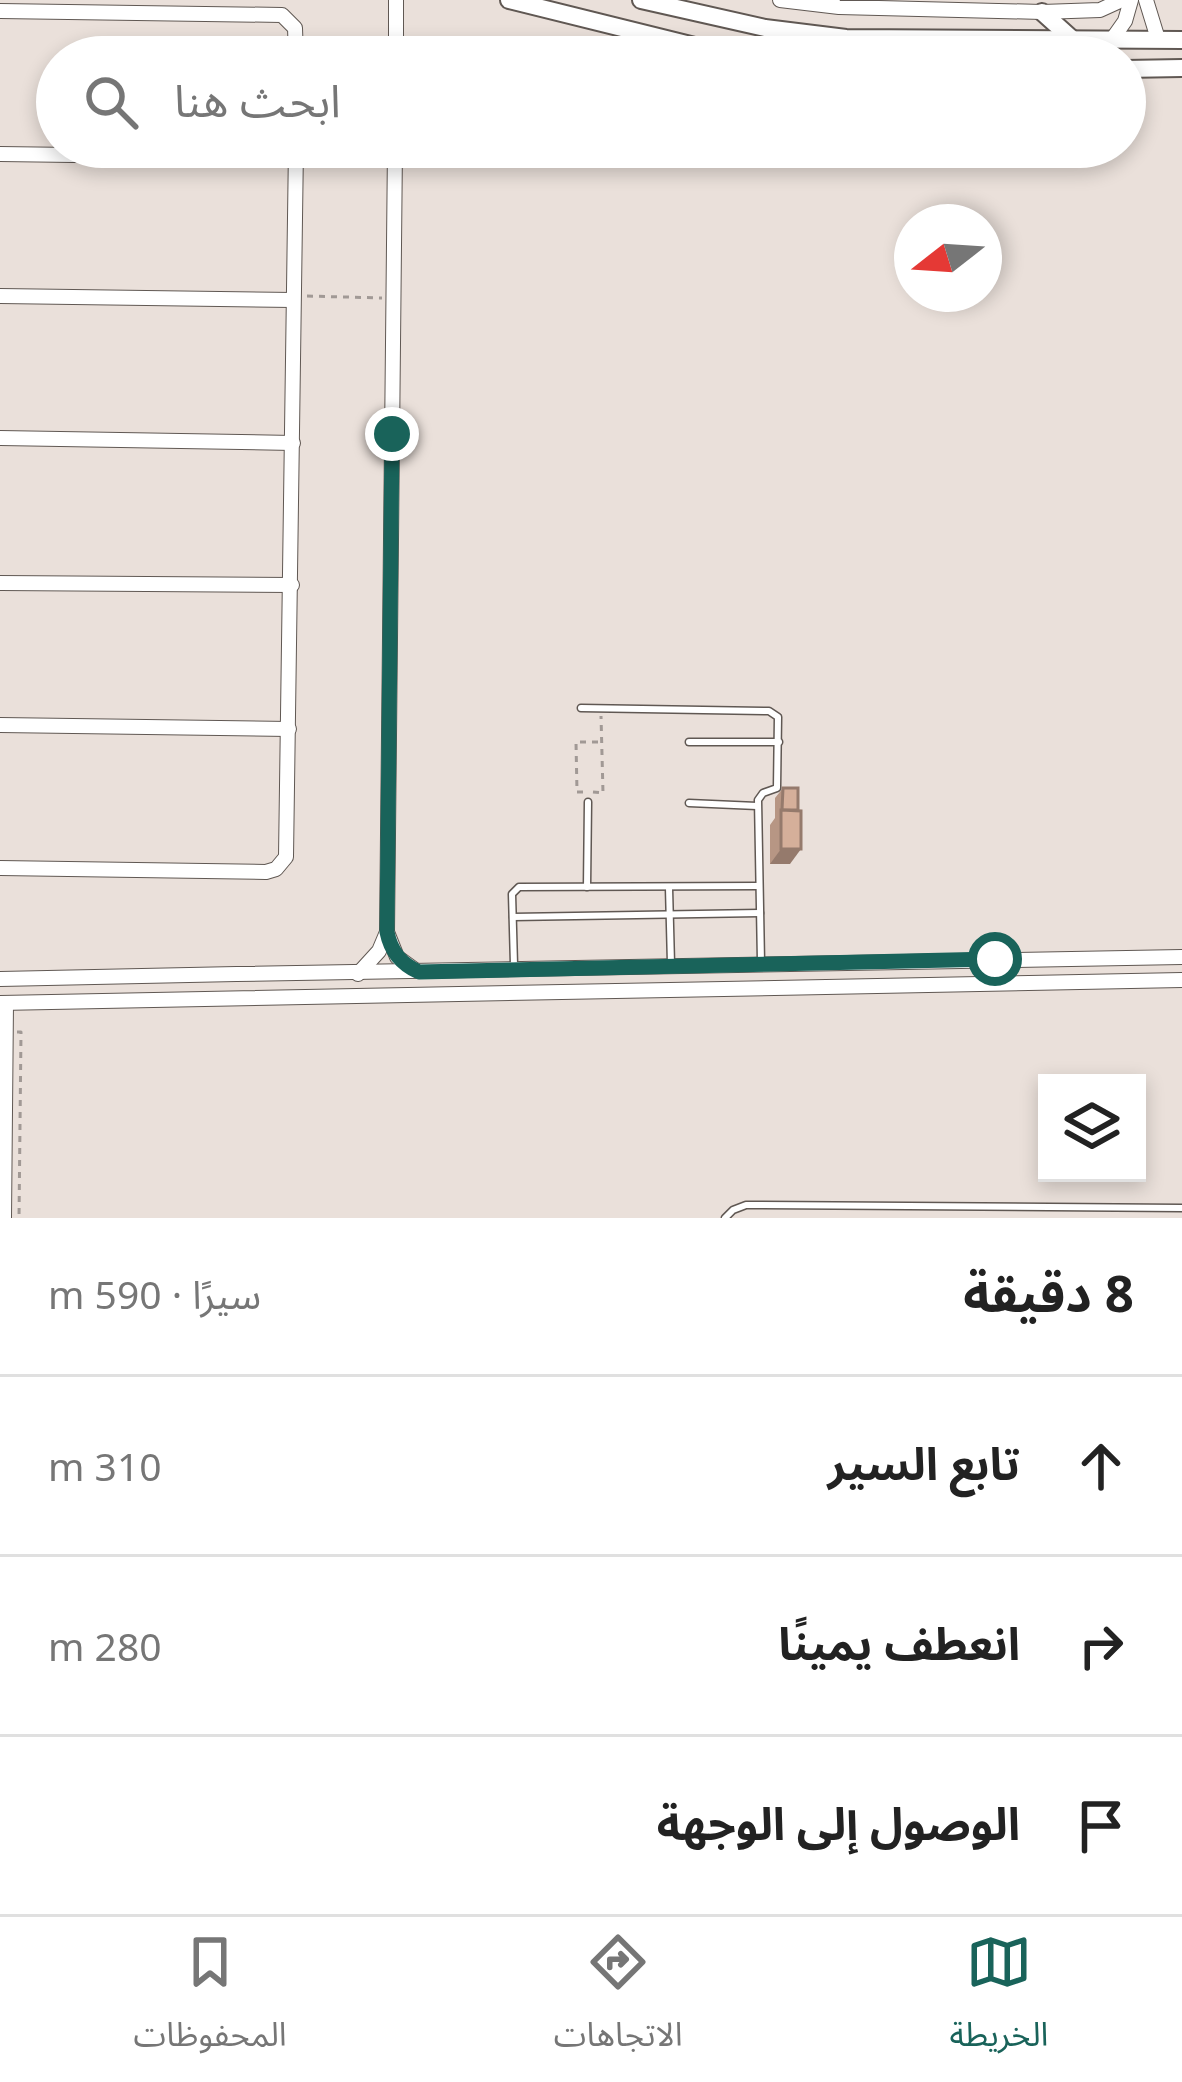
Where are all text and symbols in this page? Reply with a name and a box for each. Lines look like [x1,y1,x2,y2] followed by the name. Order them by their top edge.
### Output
[36,36,1146,168] search box
[78,69,144,135] icon: search
[174,69,341,130] text: ابحث هنا
[894,204,1002,312] north arrow
[365,407,419,461] route end
[968,932,1022,986] route start
[1038,1074,1146,1182] map controls
[1038,1074,1146,1182] button: layers
[963,1257,1134,1327] text: 8 دقيقة
[48,1267,261,1320] text: سيرًا · 590 m
[828,1432,1020,1493] text: تابع السير
[1068,1433,1134,1499] icon: ahead
[48,1439,162,1492] text: 310 m
[778,1612,1020,1673] text: انعطف يمينًا
[1068,1613,1134,1679] icon: right
[48,1619,162,1672] text: 280 m
[657,1792,1020,1853] text: الوصول إلى الوجهة
[1068,1793,1134,1859] icon: arrive
[134,1929,287,2070] tab: المحفوظات
[554,1929,683,2070] tab: الاتجاهات
[950,1929,1048,2070] tab: الخريطة

